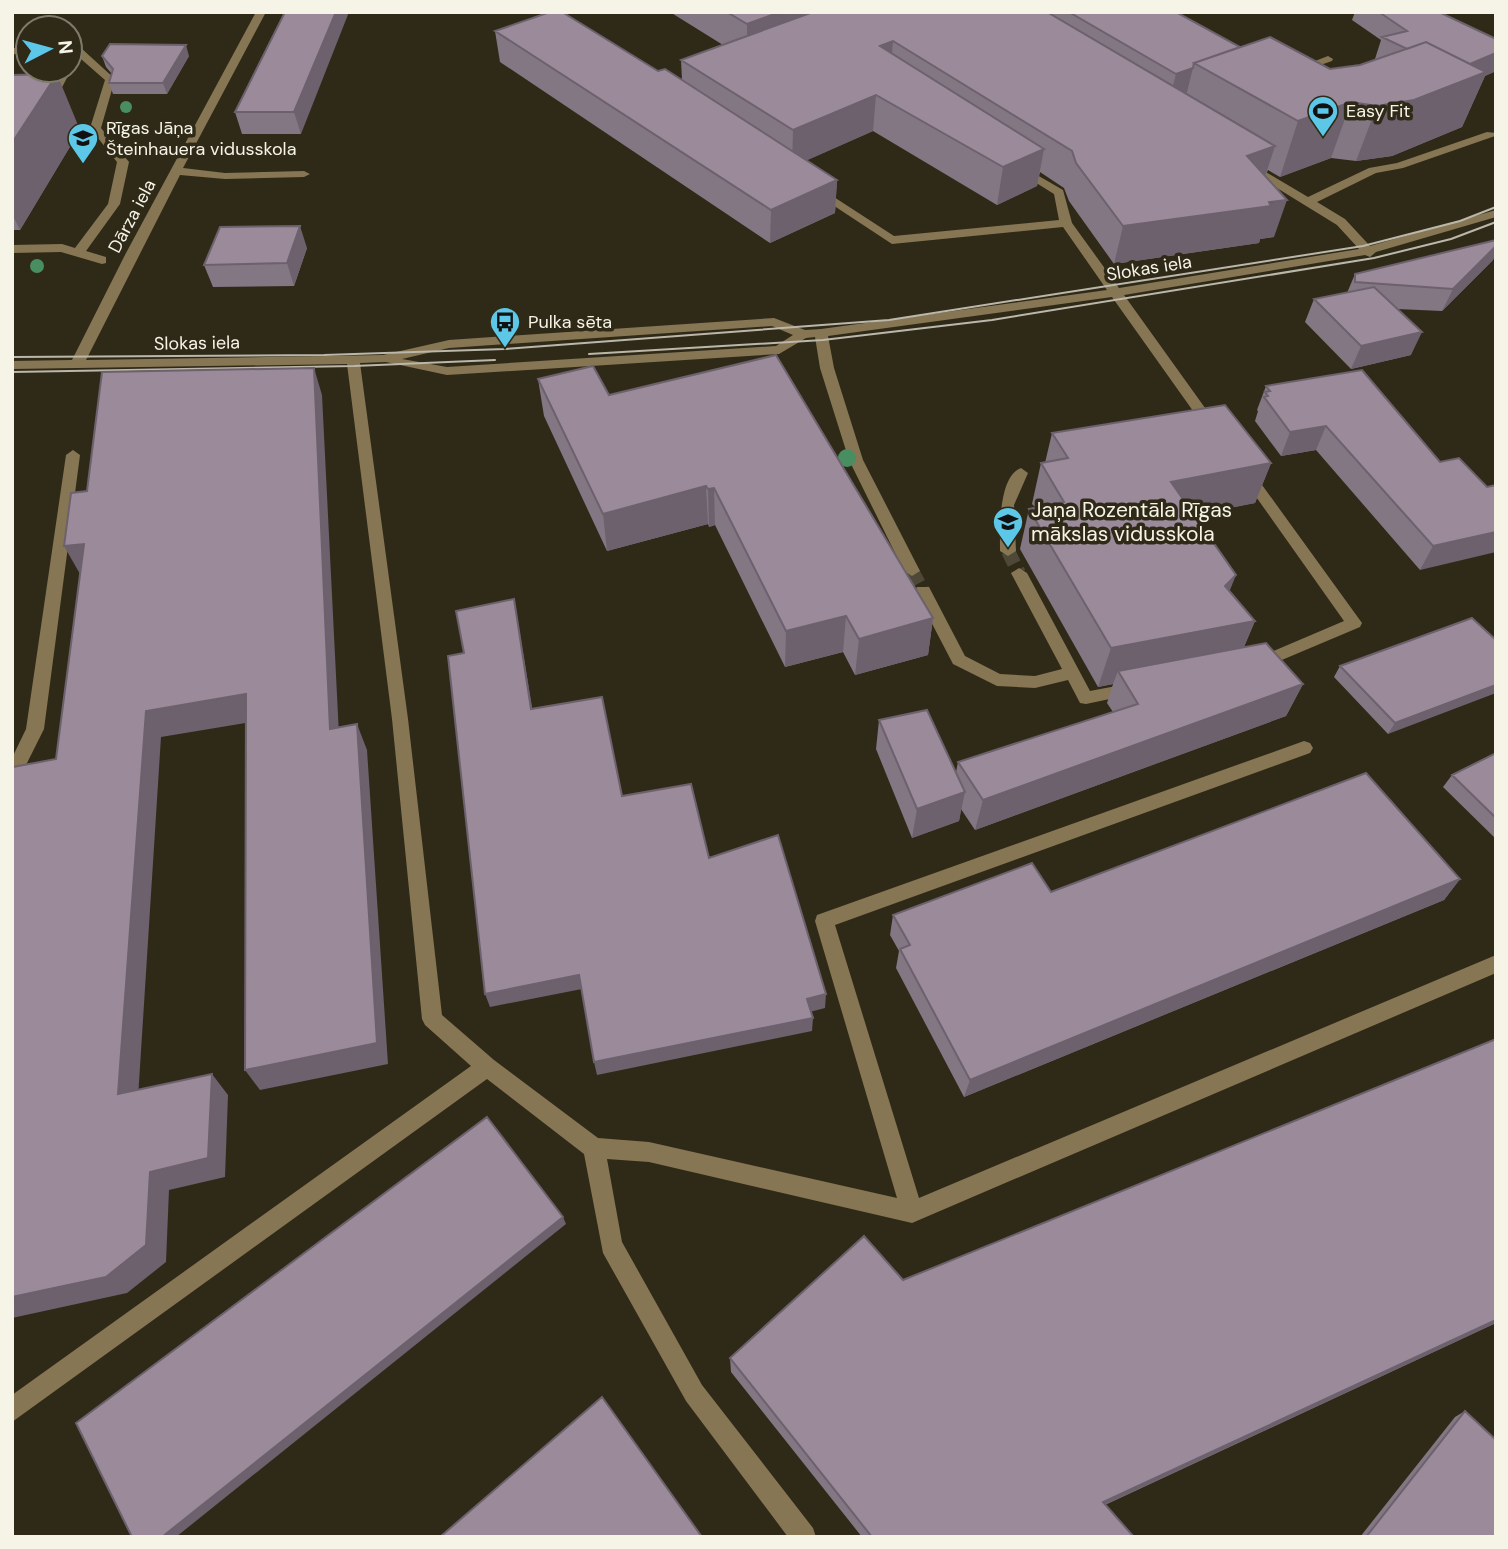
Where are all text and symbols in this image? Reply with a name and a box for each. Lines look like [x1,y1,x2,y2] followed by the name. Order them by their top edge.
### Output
[14,14,84,84] north arrow
[52,39,79,55] text: N
[1306,94,1340,138] sports icon: Easy Fit
[1346,99,1410,123] place label: Easy Fit
[106,116,296,161] place label: Rīgas Jāņa Šteinhauera vidusskola
[66,121,100,165] school or university icon: Rīgas Jāņa Šteinhauera vidusskola
[103,175,161,257] street label: Dārza iela
[1105,249,1193,287] street label: Slokas iela
[488,305,522,349] bus stop icon: Pulka sēta
[528,310,612,334] place label: Pulka sēta
[154,330,240,356] street label: Slokas iela
[1031,496,1232,548] place label: Jaņa Rozentāla Rīgas mākslas vidusskola
[991,505,1025,549] school or university icon: Jaņa Rozentāla Rīgas mākslas vidusskola

